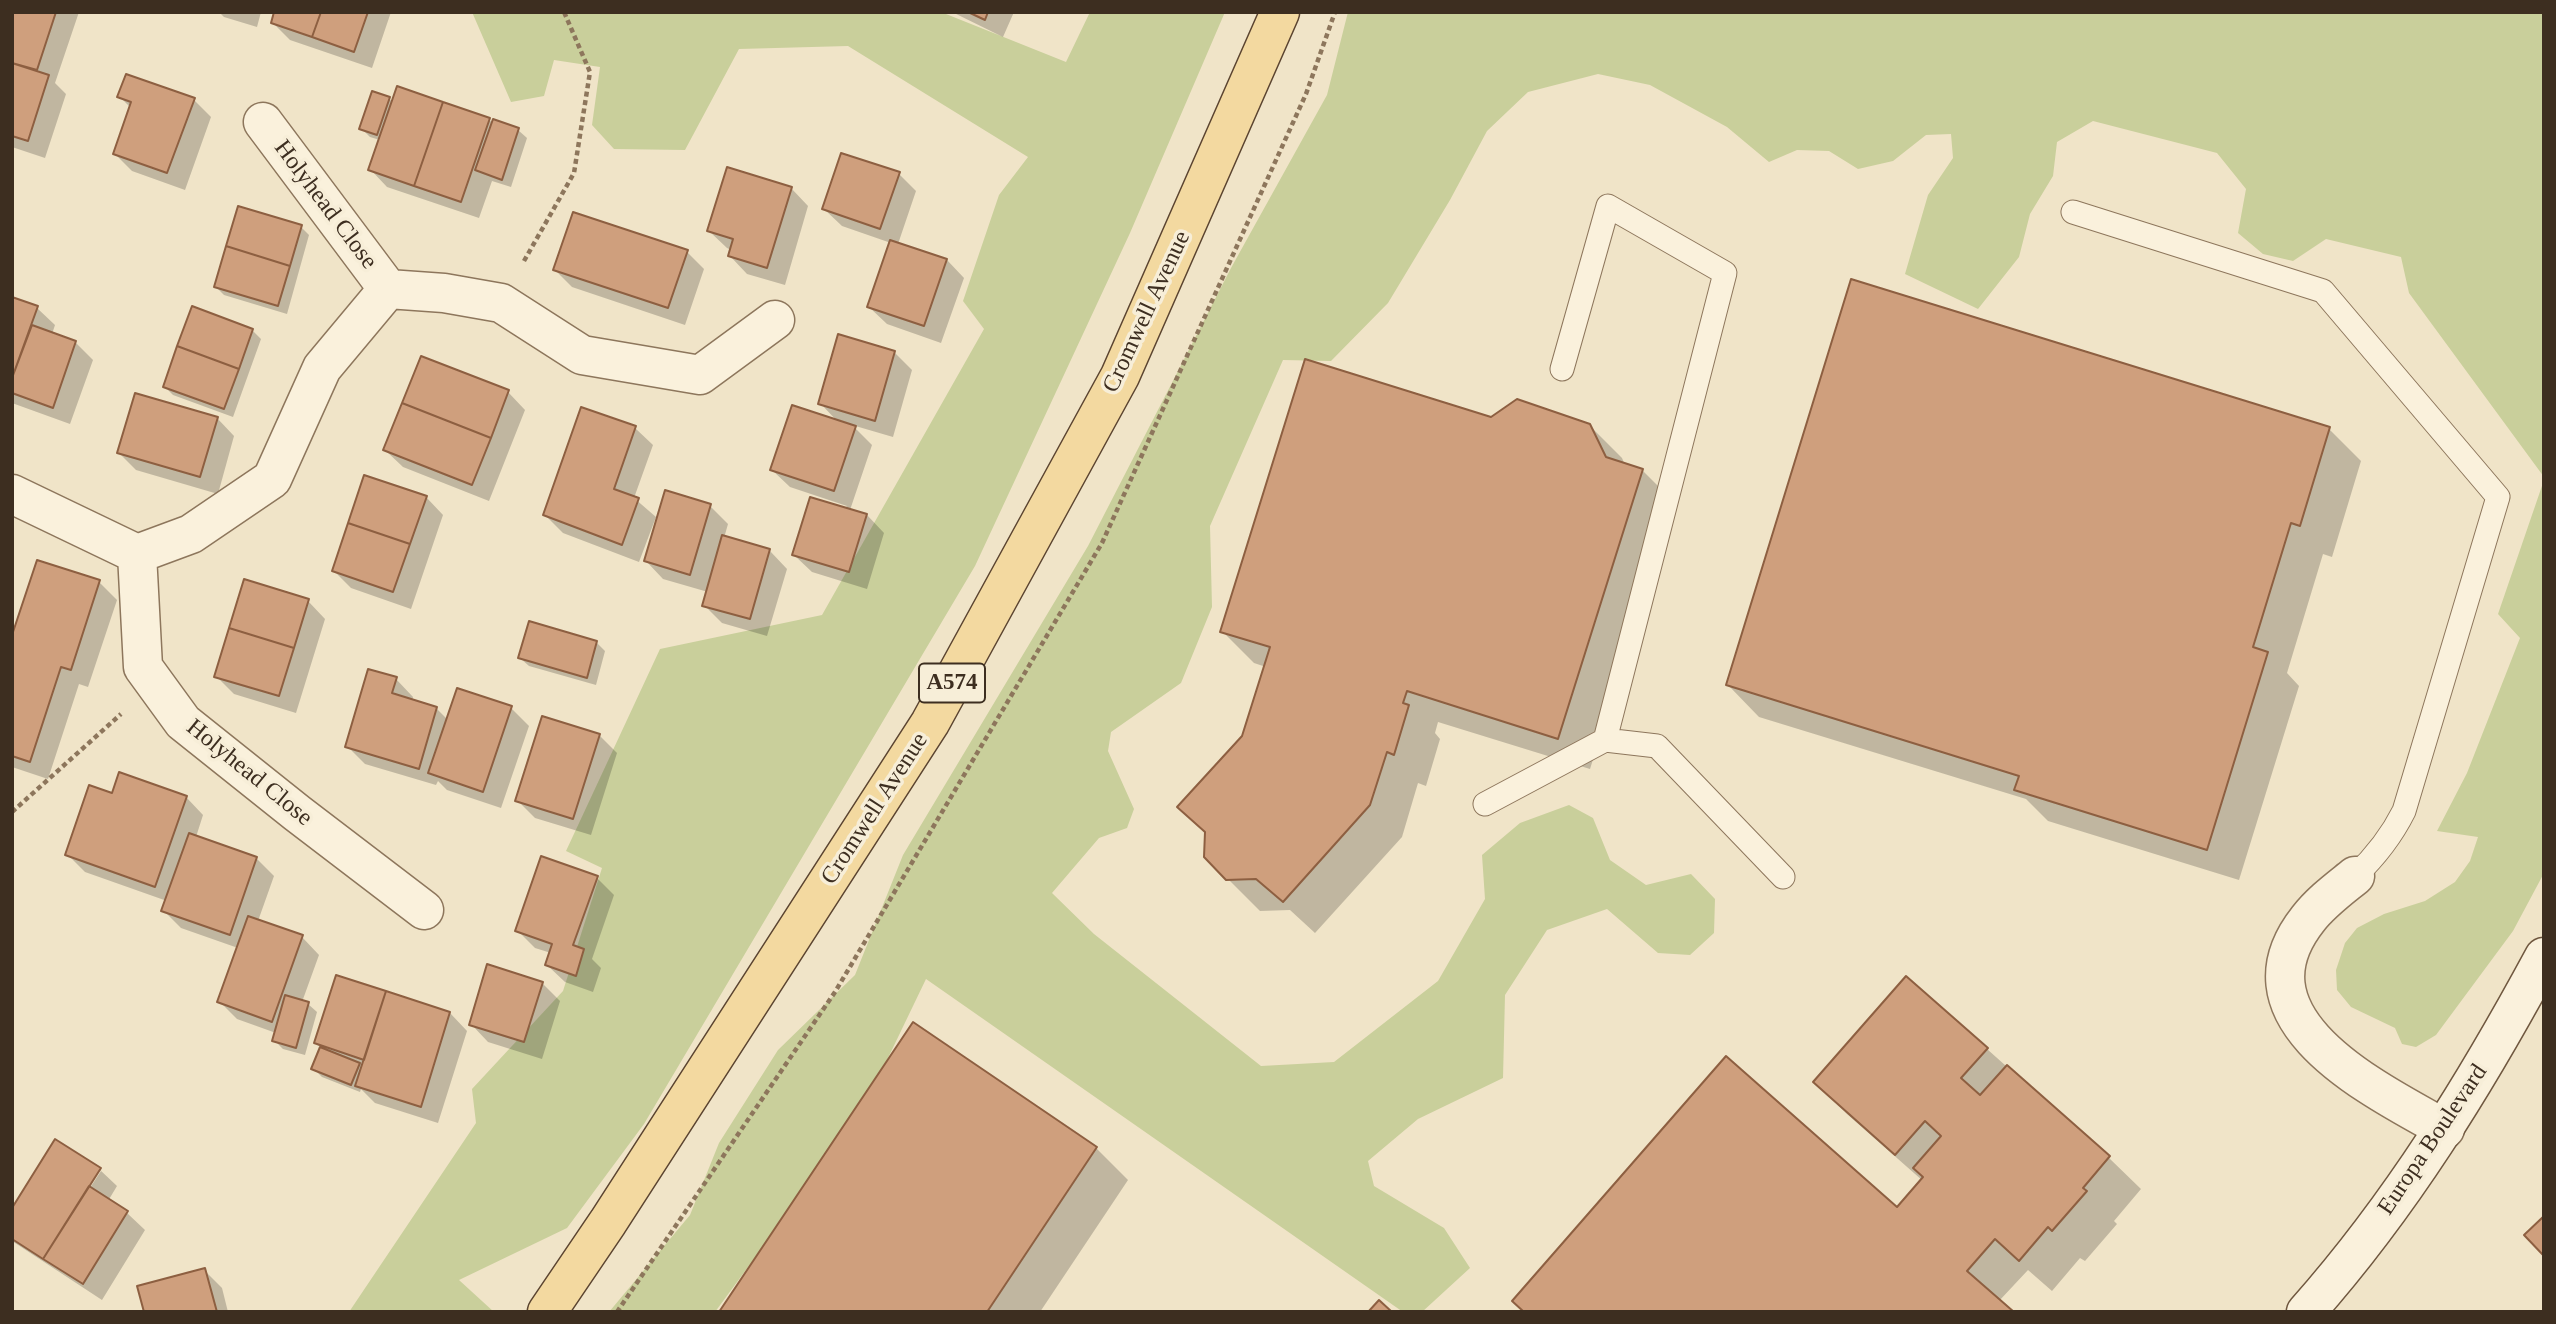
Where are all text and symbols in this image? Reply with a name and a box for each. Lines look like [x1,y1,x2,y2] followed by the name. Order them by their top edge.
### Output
[267,135,383,275] street label: Holyhead Close
[1097,227,1197,397] street label: Cromwell Avenue
[919,664,985,702] road number: A574
[180,713,318,833] street label: Holyhead Close
[815,728,935,890] street label: Cromwell Avenue
[2372,1059,2494,1221] street label: Europa Boulevard

